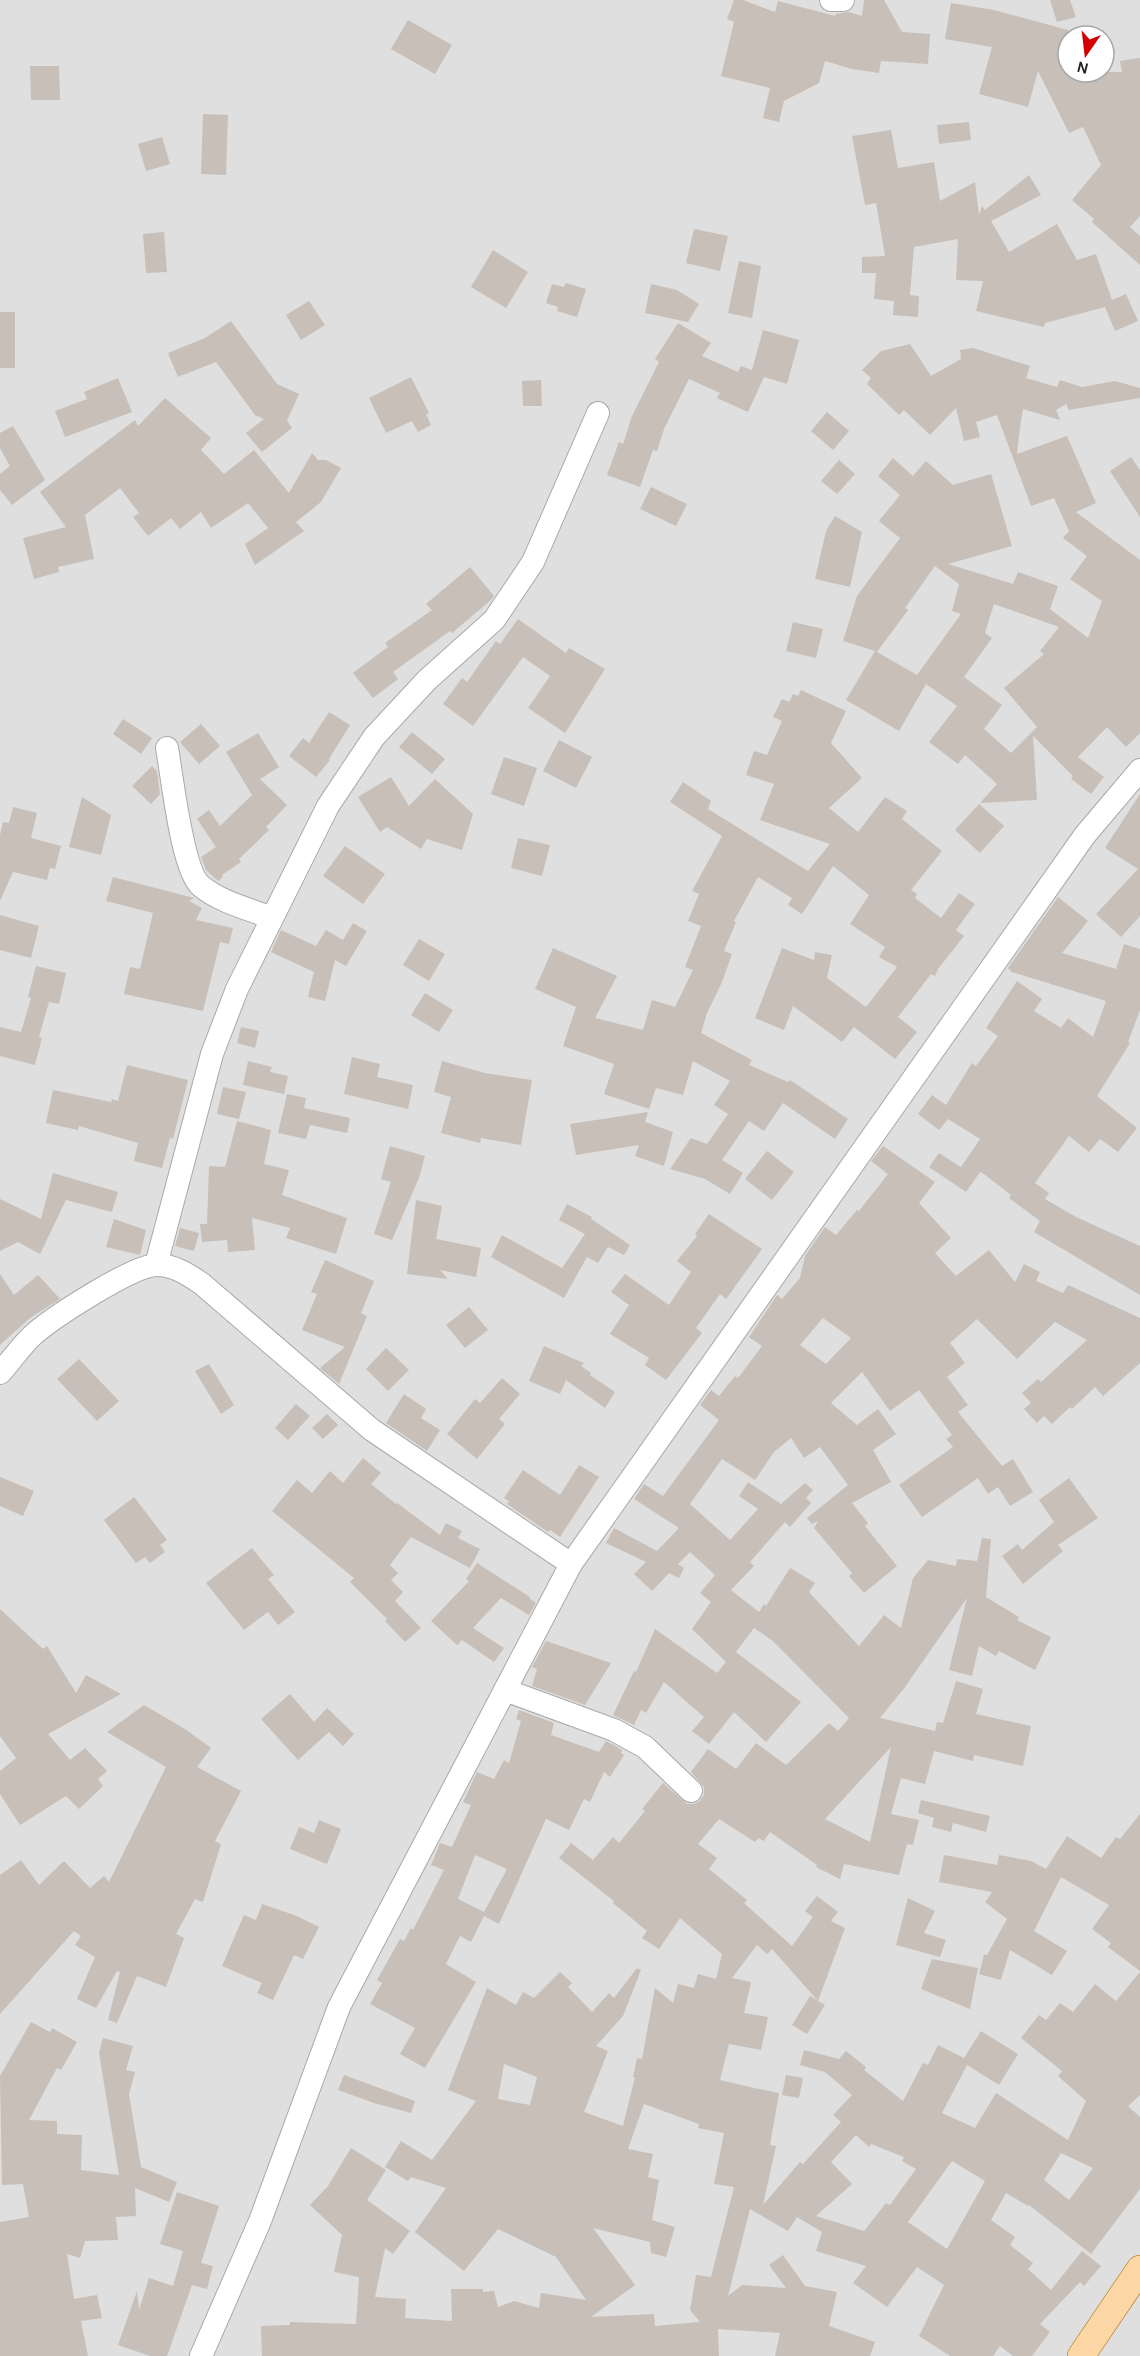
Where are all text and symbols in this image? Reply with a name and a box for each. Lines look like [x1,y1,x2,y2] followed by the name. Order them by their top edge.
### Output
[1056,24,1116,84] north arrow
[1075,57,1090,79] text: N

